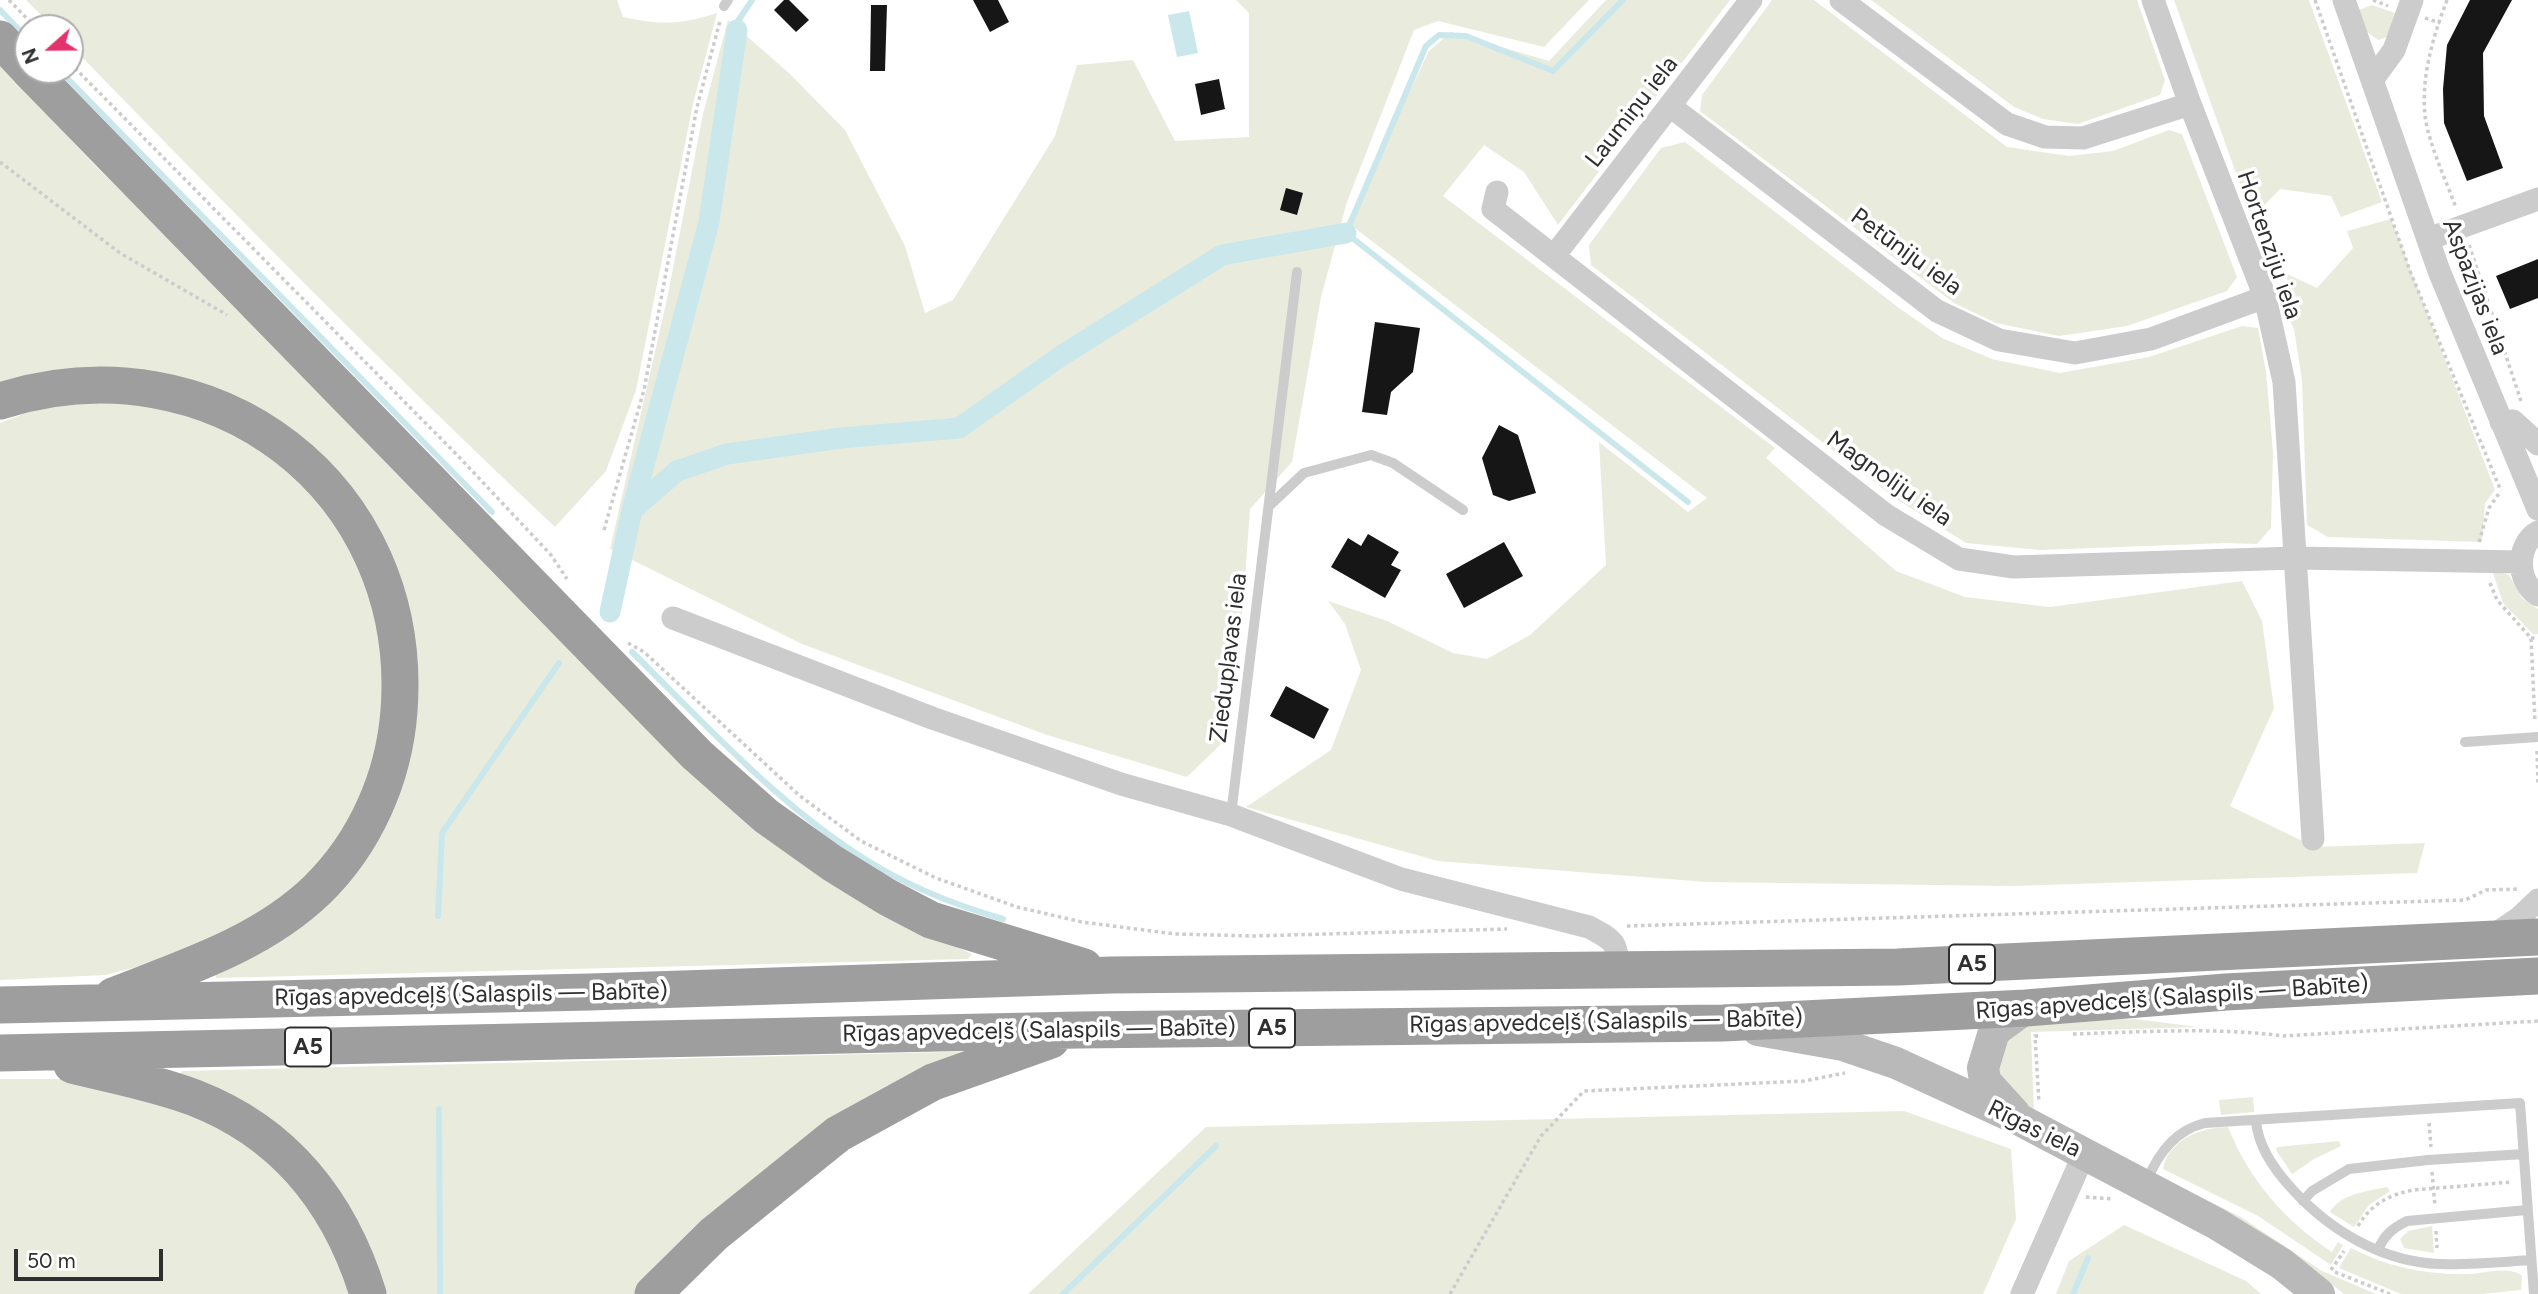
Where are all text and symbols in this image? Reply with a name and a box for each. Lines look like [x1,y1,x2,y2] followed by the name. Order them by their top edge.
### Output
[14,14,84,84] north arrow
[17,45,44,67] text: N
[1580,51,1684,173] street label: Laumiņu iela
[2230,167,2308,323] street label: Hortenziju iela
[1845,202,1967,302] street label: Petūniju iela
[2436,215,2514,359] street label: Aspazijas iela
[1821,425,1957,533] street label: Magnoliju iela
[1204,571,1254,745] street label: Ziedupļavas iela
[1949,945,1995,984] road number: A5
[1975,970,2369,1026] street label: Rīgas apvedceļš (Salaspils — Babīte)
[274,977,668,1013] street label: Rīgas apvedceļš (Salaspils — Babīte)
[1409,1004,1803,1040] street label: Rīgas apvedceļš (Salaspils — Babīte)
[1249,1009,1295,1048] road number: A5
[842,1013,1236,1049] street label: Rīgas apvedceļš (Salaspils — Babīte)
[285,1028,331,1066] road number: A5
[1983,1094,2085,1164] street label: Rīgas iela
[18,1234,166,1278] scale bar
[27,1248,76,1273] text: 50 m

